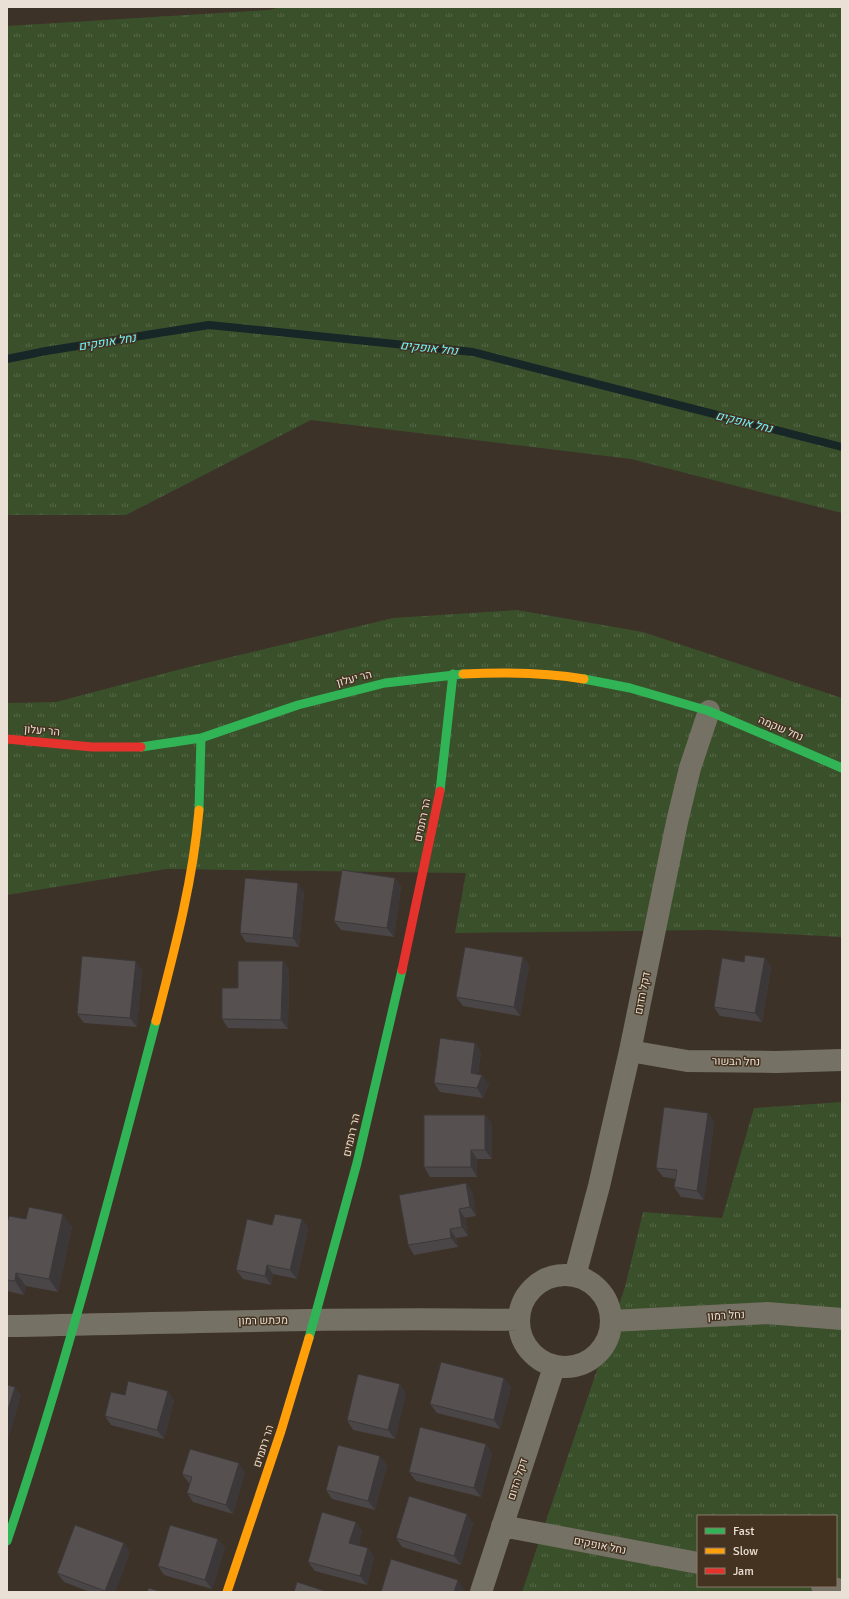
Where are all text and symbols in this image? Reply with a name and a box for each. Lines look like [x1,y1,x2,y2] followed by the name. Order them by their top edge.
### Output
[77,330,138,354] water label: נחל אופקים
[399,338,460,359] water label: נחל אופקים
[714,408,775,437] water label: נחל אופקים
[335,668,373,689] street label: הר יעלון
[756,713,805,744] street label: נחל שקמה
[23,722,60,739] street label: הר יעלון
[412,797,433,843] street label: הר רתמים
[632,970,653,1015] street label: דקל הדום
[712,1055,760,1068] street label: נחל הבשור
[340,1112,363,1158] street label: הר רתמים
[707,1308,745,1323] street label: נחל רמון
[238,1314,288,1327] street label: מכתש רמון
[251,1423,276,1469] street label: הר רתמים
[505,1456,530,1502] street label: דקל הדום
[697,1515,837,1587] legend
[733,1524,754,1539] text: Fast
[573,1534,627,1557] street label: נחל אופקים
[733,1544,758,1559] text: Slow
[733,1564,754,1579] text: Jam

